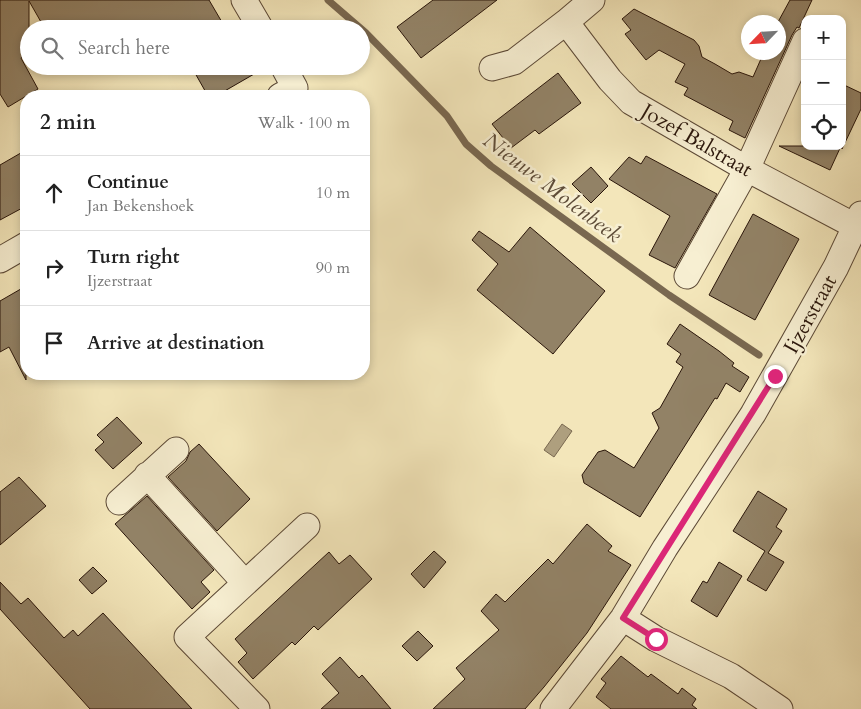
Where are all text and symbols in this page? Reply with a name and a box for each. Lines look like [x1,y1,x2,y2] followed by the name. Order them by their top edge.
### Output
[741,15,786,60] north arrow
[801,15,846,150] map controls
[801,15,846,60] button: +
[20,20,370,75] search box
[38,34,66,62] icon: search
[78,35,170,61] text: Search here
[801,60,846,105] button: −
[633,95,758,184] street label: Jozef Balstraat
[801,105,846,150] button: locate
[40,108,96,137] text: 2 min
[258,112,350,134] text: Walk · 100 m
[477,126,628,250] water label: Nieuwe Molenbeek
[87,169,169,195] text: Continue
[40,179,68,207] icon: ahead
[316,182,350,204] text: 10 m
[87,195,194,217] text: Jan Bekenshoek
[87,244,179,270] text: Turn right
[40,254,68,282] icon: right
[316,257,350,279] text: 90 m
[777,269,844,359] street label: Ijzerstraat
[87,270,152,292] text: Ijzerstraat
[40,329,68,357] icon: arrive
[87,330,264,356] text: Arrive at destination
[764,365,787,388] route end
[645,628,668,651] route start

